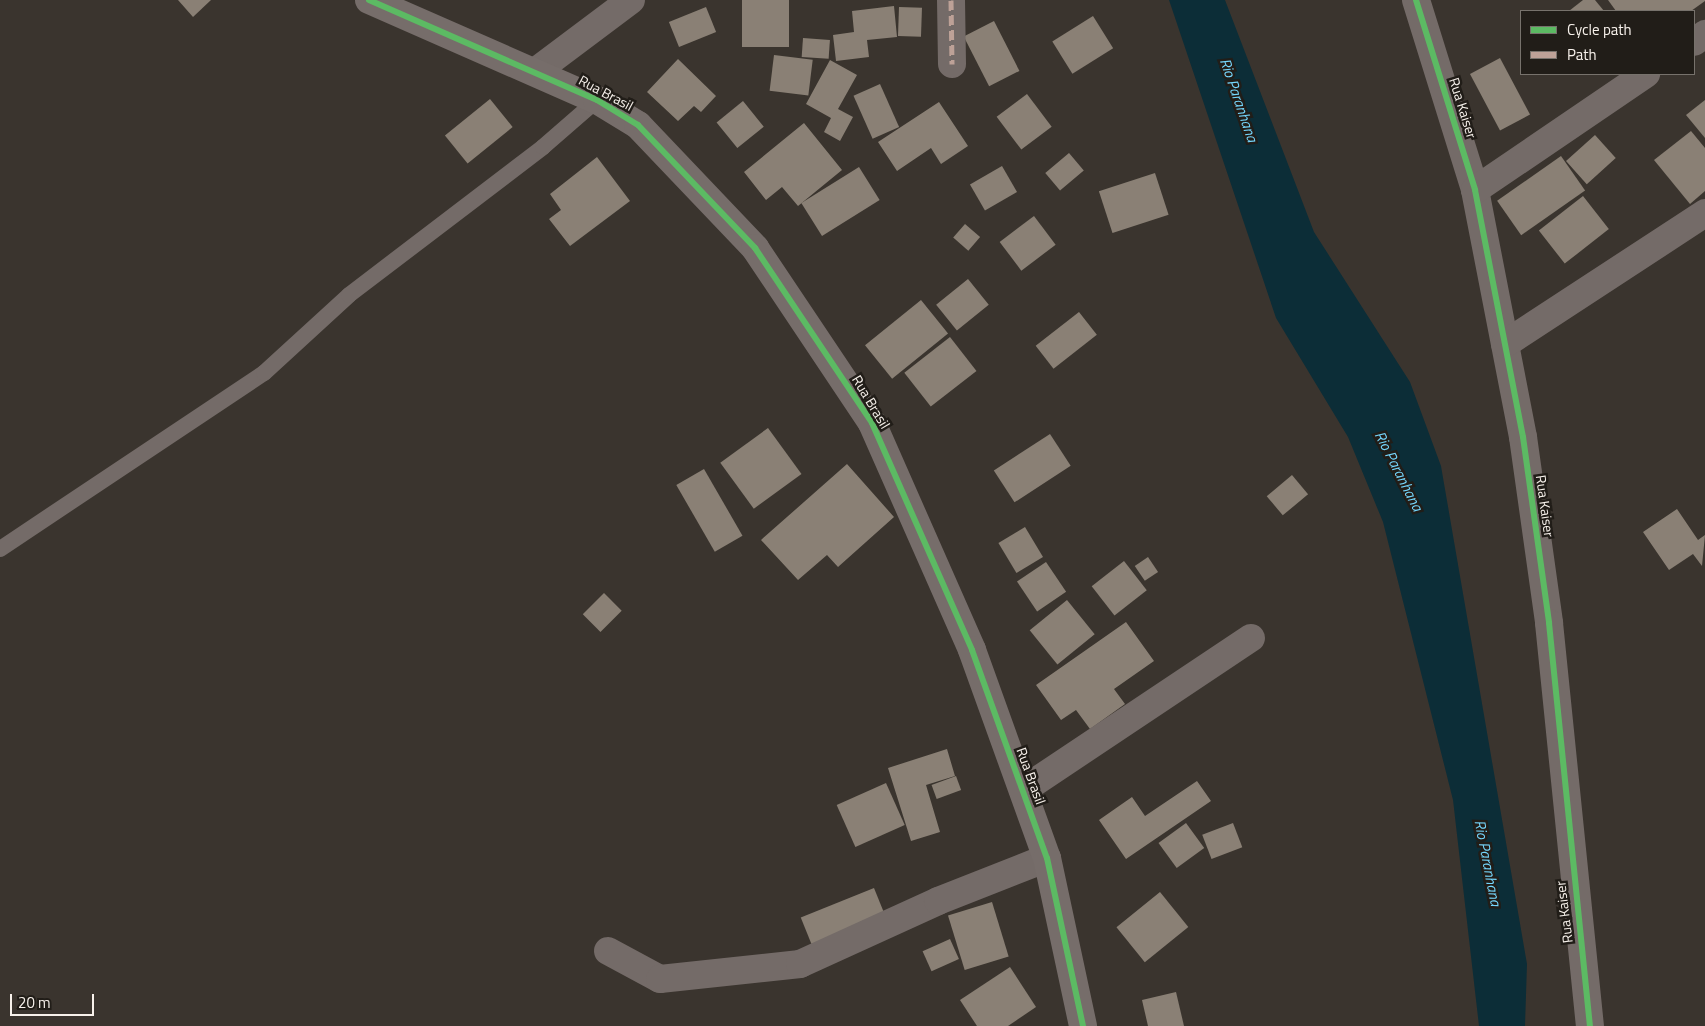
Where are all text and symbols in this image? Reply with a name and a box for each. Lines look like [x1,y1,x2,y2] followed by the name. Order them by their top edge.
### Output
[1520,10,1695,75] legend
[1567,18,1632,41] text: Cycle path
[1567,43,1597,66] text: Path
[1216,56,1262,144] water label: Rio Paranhana
[576,72,636,114] street label: Rua Brasil
[1446,76,1480,140] street label: Rua Kaiser
[849,372,893,432] street label: Rua Brasil
[1371,428,1427,514] water label: Rio Paranhana
[1532,474,1558,538] street label: Rua Kaiser
[1013,745,1049,807] street label: Rua Brasil
[1471,818,1505,908] water label: Rio Paranhana
[1552,880,1576,944] street label: Rua Kaiser
[12,984,96,1016] scale bar
[18,991,51,1014] text: 20 m

